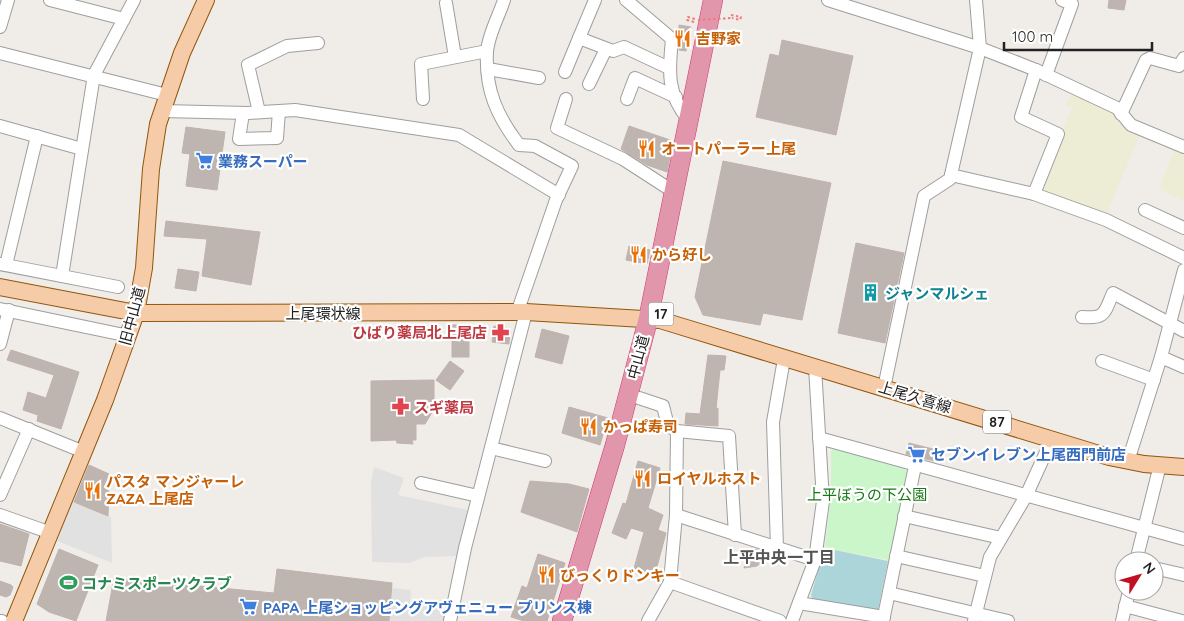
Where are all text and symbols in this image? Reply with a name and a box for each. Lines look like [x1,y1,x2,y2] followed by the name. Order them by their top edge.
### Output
[1004,20,1152,52] scale bar
[1012,27,1053,46] text: 100 m
[672,28,692,48] restaurant icon: 吉野家
[696,29,741,48] place label: 吉野家
[637,138,657,158] restaurant icon: オートパーラー上尾
[661,139,796,158] place label: オートパーラー上尾
[194,151,214,171] supermarket icon: 業務スーパー
[218,152,308,171] place label: 業務スーパー
[628,244,648,264] restaurant icon: から好し
[652,245,712,264] place label: から好し
[861,283,881,303] building icon: ジャンマルシェ
[885,284,989,303] place label: ジャンマルシェ
[115,285,149,347] street label: 旧中山道
[648,302,674,326] road number: 17
[285,304,361,323] street label: 上尾環状線
[491,322,511,342] pharmacy icon: ひばり薬局北上尾店
[352,323,487,342] place label: ひばり薬局北上尾店
[623,333,653,381] street label: 中山道
[876,377,954,417] street label: 上尾久喜線
[390,397,410,417] pharmacy icon: スギ薬局
[414,398,474,417] place label: スギ薬局
[983,411,1011,434] road number: 87
[579,416,599,436] restaurant icon: かっぱ寿司
[603,417,678,436] place label: かっぱ寿司
[907,444,927,464] supermarket icon: セブンイレブン上尾西門前店
[931,445,1126,464] place label: セブンイレブン上尾西門前店
[633,468,653,488] restaurant icon: ロイヤルホスト
[657,469,762,488] place label: ロイヤルホスト
[106,472,244,508] place label: パスタ マンジャーレ ZAZA 上尾店
[82,480,102,500] restaurant icon: パスタ マンジャーレ ZAZA 上尾店
[807,485,927,504] park label: 上平ぼうの下公園
[723,547,835,567] district label: 上平中央一丁目
[1114,551,1164,601] north arrow
[1139,559,1160,578] text: N
[536,565,556,585] restaurant icon: びっくりドンキー
[560,566,680,585] place label: びっくりドンキー
[58,573,78,593] sports icon: コナミスポーツクラブ
[82,574,232,593] place label: コナミスポーツクラブ
[239,597,259,617] supermarket icon: PAPA 上尾ショッピングアヴェニュー プリンス棟
[263,598,592,617] place label: PAPA 上尾ショッピングアヴェニュー プリンス棟

